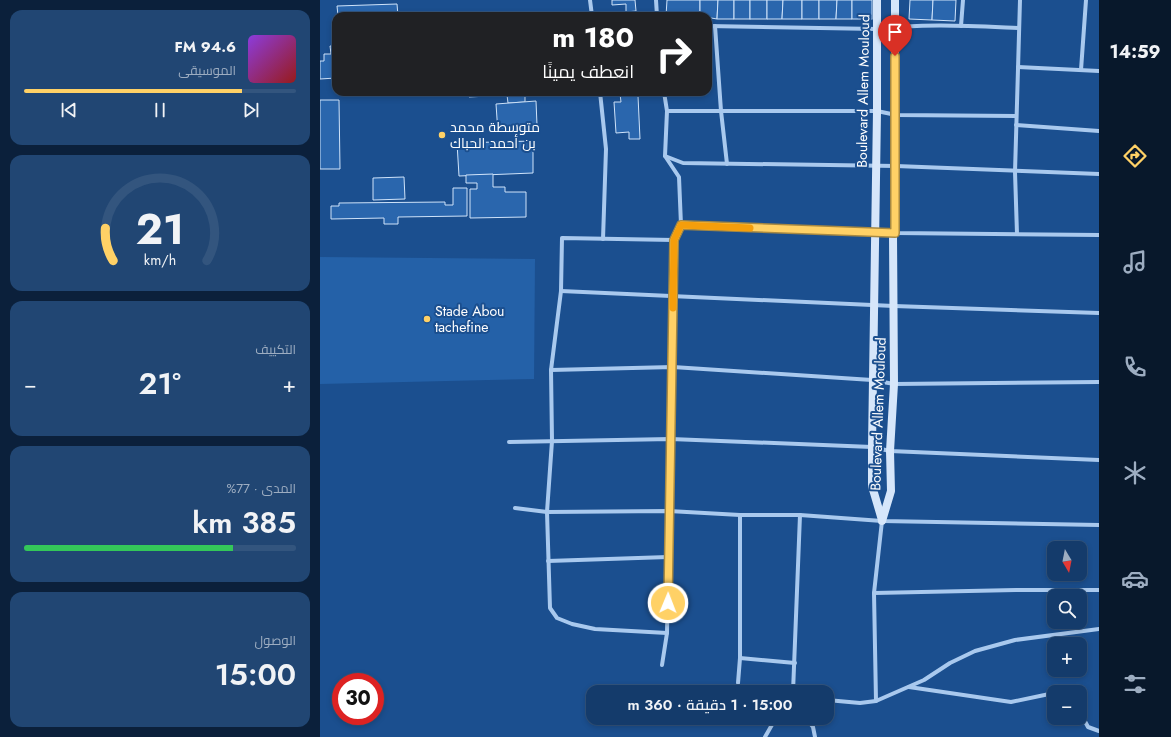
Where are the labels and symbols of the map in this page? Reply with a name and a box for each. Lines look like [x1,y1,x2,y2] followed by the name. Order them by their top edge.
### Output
[852,14,874,168] street label: Boulevard Allem Mouloud
[878,15,912,56] pin
[450,117,540,153] place label: متوسطة محمد بن أحمد الحباك
[437,130,447,140] marker: متوسطة محمد بن أحمد الحباك
[435,301,504,337] place label: Stade Abou tachefine
[422,314,432,324] marker: Stade Abou tachefine
[865,337,891,491] street label: Boulevard Allem Mouloud
[1047,541,1087,581] north arrow
[647,582,689,624] position arrow
[332,673,384,725] speed limit sign: 30

